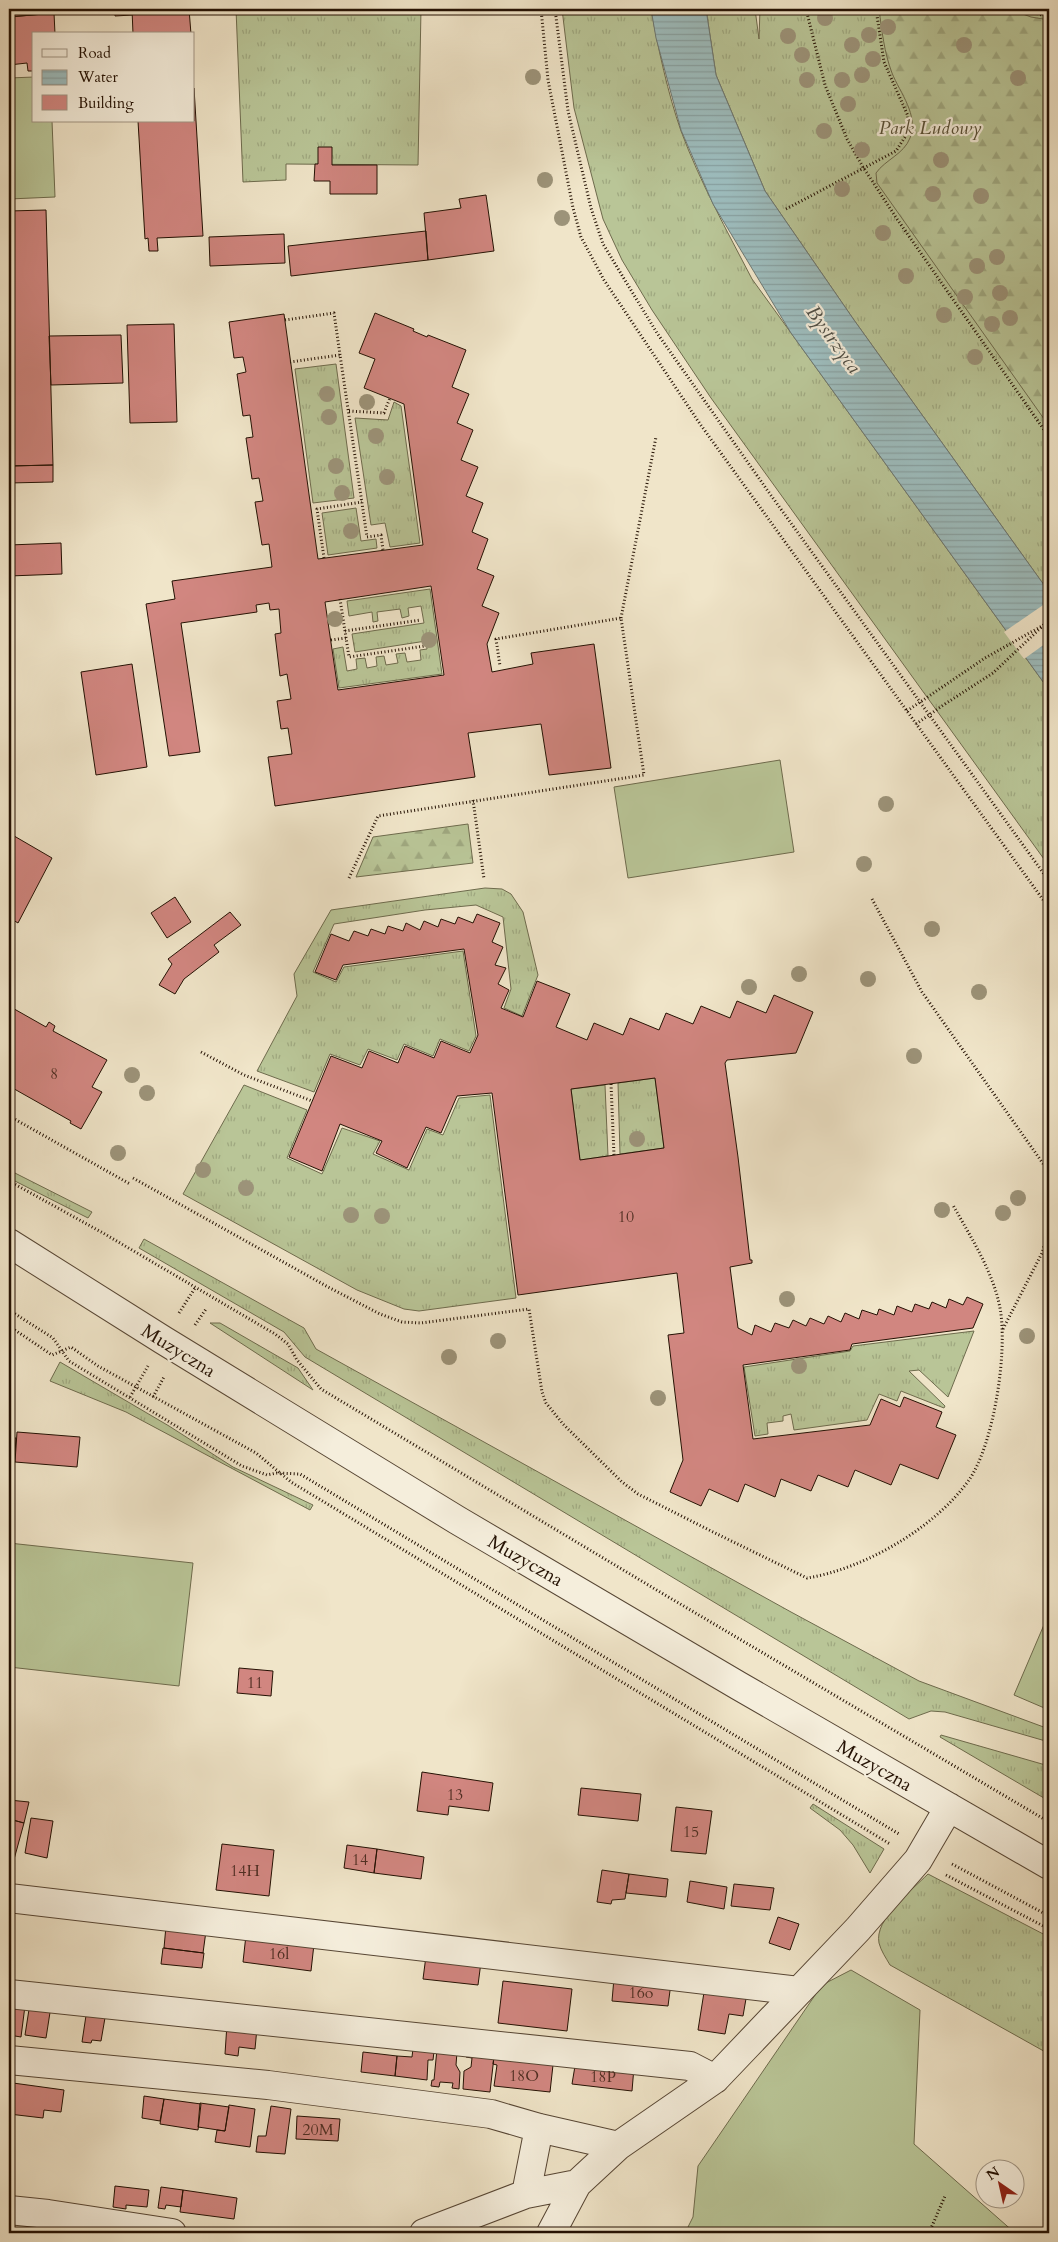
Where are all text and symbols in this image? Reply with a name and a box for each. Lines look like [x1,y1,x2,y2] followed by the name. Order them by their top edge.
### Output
[32,32,195,122] legend
[78,43,111,63] text: Road
[77,67,119,87] text: Water
[78,93,134,113] text: Building
[879,115,981,141] park label: Park Ludowy
[800,300,867,379] water label: Bystrzyca
[50,1063,58,1085] house number: 8
[618,1206,634,1228] house number: 10
[136,1318,221,1384] street label: Muzyczna
[483,1529,568,1593] street label: Muzyczna
[247,1672,263,1694] house number: 11
[832,1734,917,1798] street label: Muzyczna
[447,1784,463,1806] house number: 13
[683,1821,699,1843] house number: 15
[352,1849,368,1871] house number: 14
[230,1860,260,1882] house number: 14H
[269,1943,289,1965] house number: 16l
[628,1982,654,2004] house number: 16o
[509,2065,539,2087] house number: 18O
[590,2066,616,2088] house number: 18P
[302,2119,334,2141] house number: 20M
[976,2160,1026,2210] north arrow
[983,2162,1003,2185] text: N

